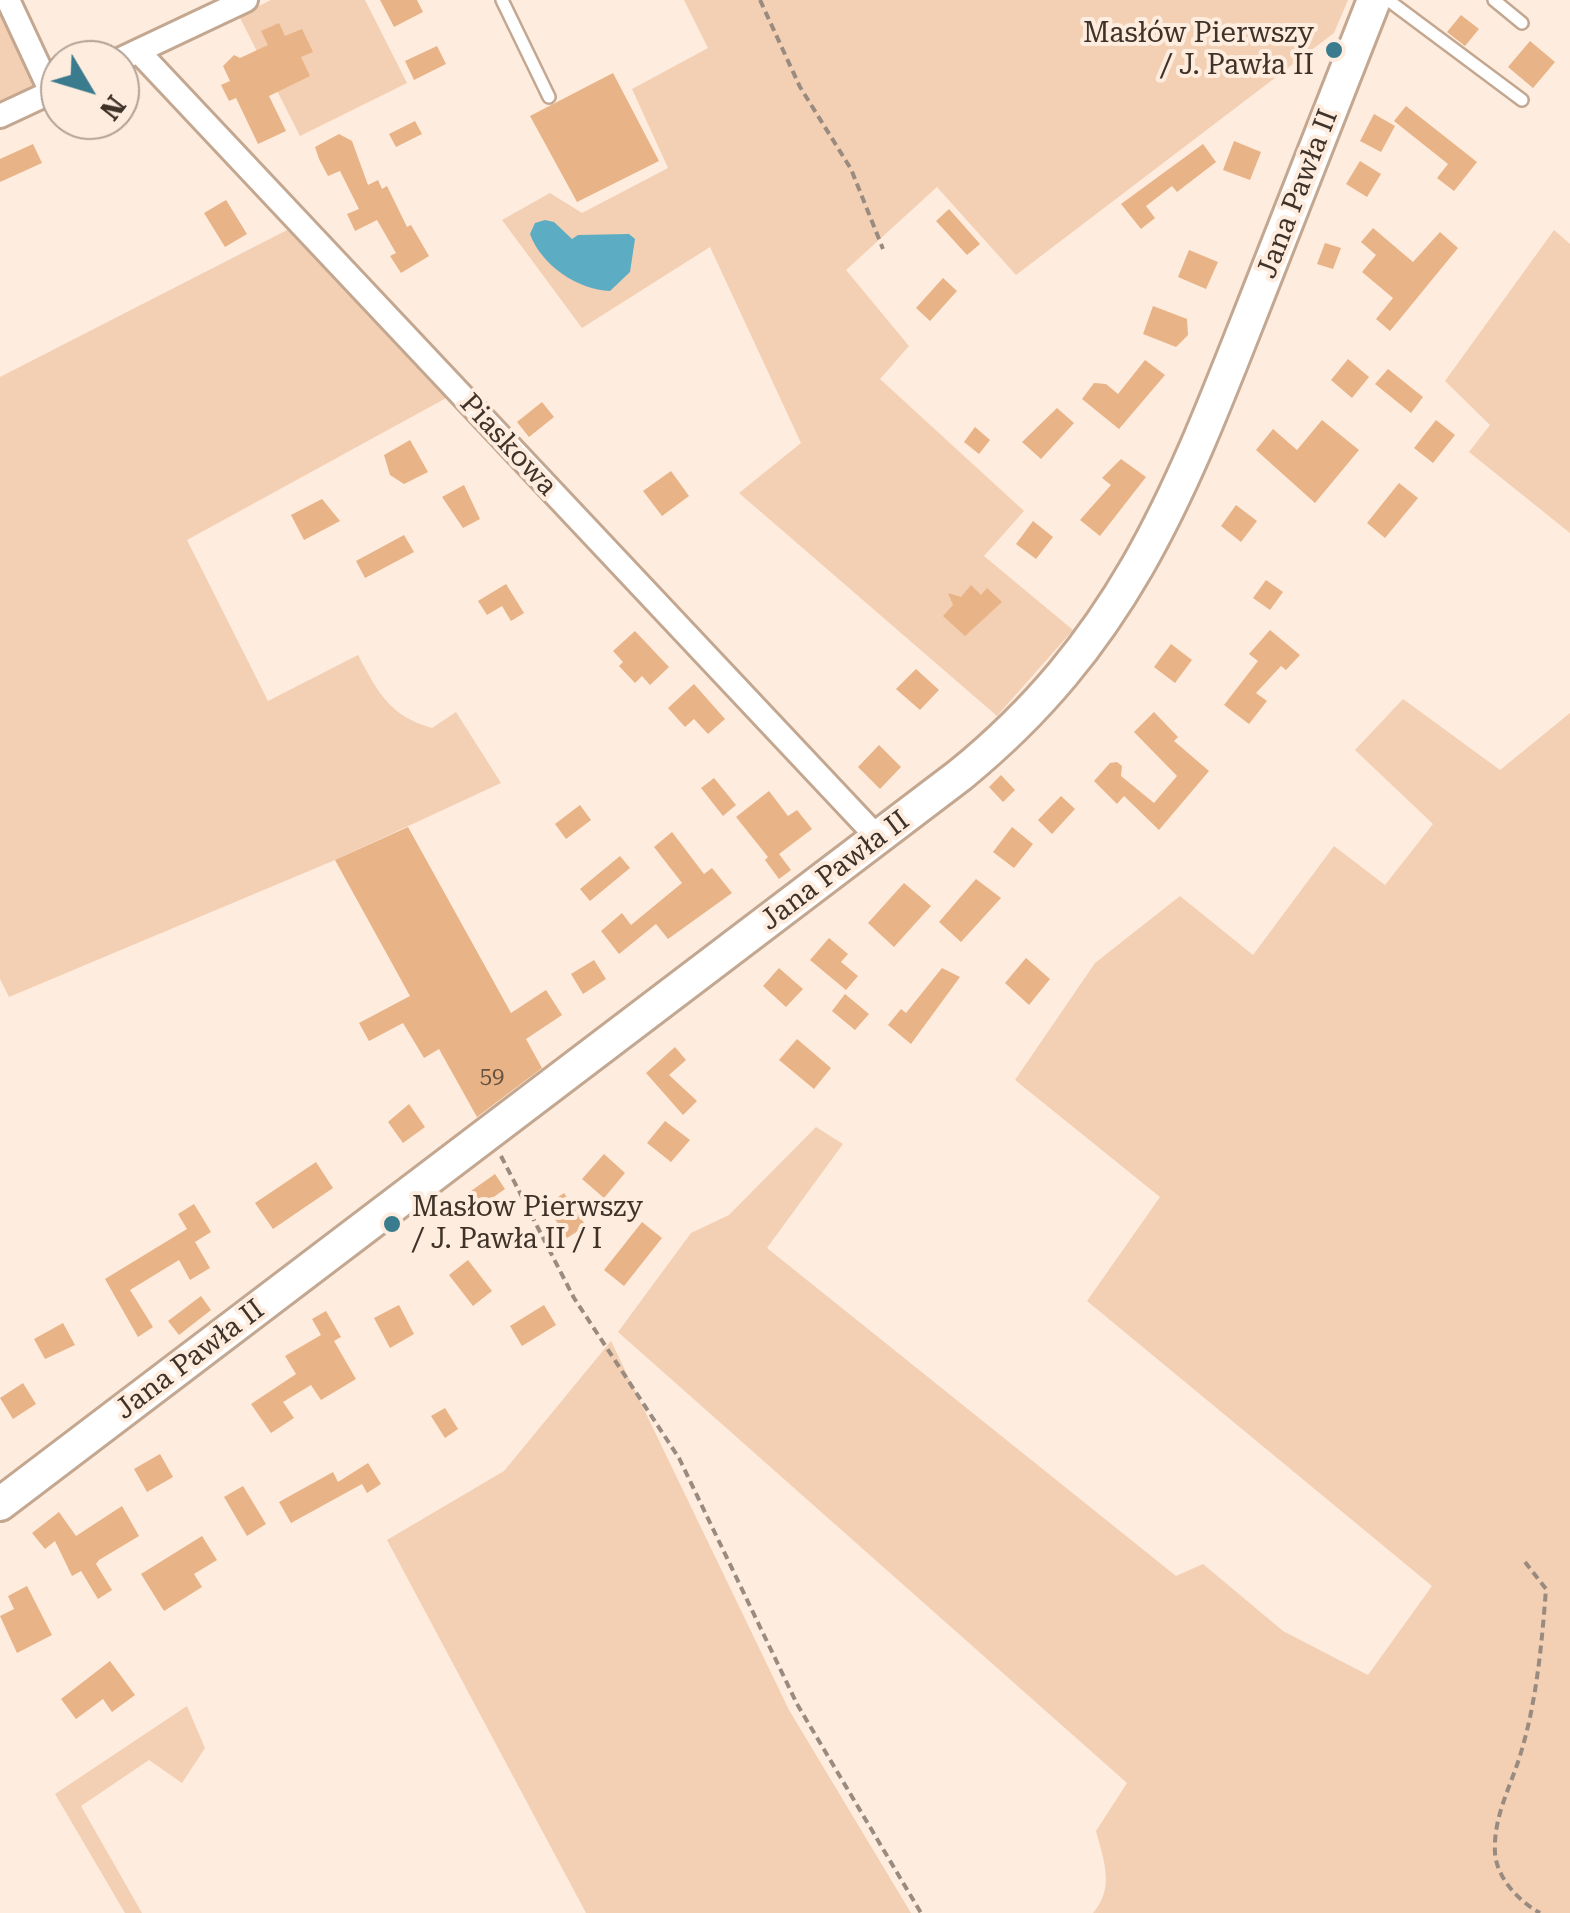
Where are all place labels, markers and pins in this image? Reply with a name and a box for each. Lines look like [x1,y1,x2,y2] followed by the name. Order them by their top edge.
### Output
[1083,17,1314,83] place label: Masłów Pierwszy / J. Pawła II
[1323,39,1345,61] marker: Masłów Pierwszy / J. Pawła II
[412,1191,643,1257] place label: Masłow Pierwszy / J. Pawła II / I
[381,1213,403,1235] marker: Masłow Pierwszy / J. Pawła II / I

